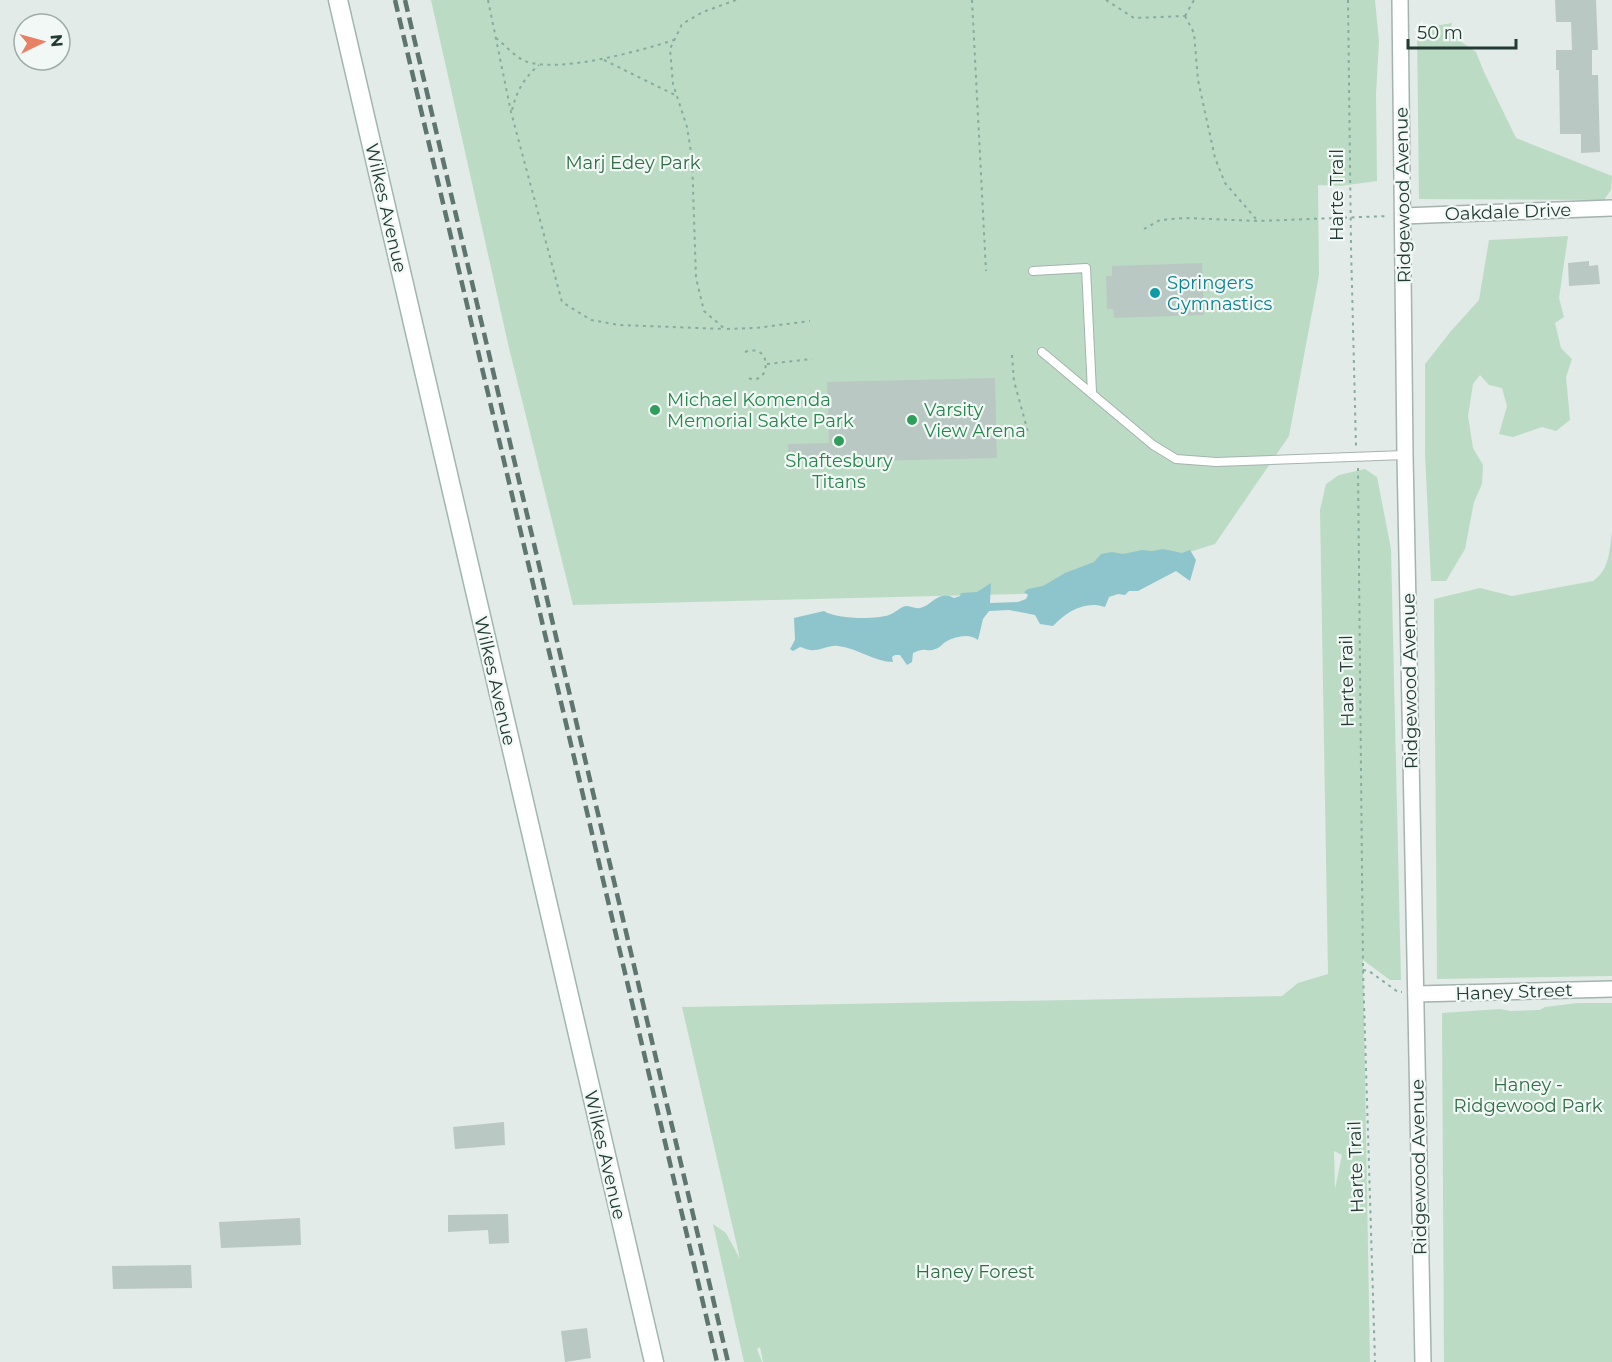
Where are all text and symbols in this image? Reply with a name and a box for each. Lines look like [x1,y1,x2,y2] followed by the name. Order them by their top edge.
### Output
[12,12,72,72] north arrow
[1408,12,1516,50] scale bar
[1417,22,1463,44] text: 50 m
[46,33,66,48] text: N
[1390,107,1416,283] street label: Ridgewood Avenue
[360,141,412,275] street label: Wilkes Avenue
[1326,149,1348,241] street label: Harte Trail
[565,152,701,174] park label: Marj Edey Park
[1444,199,1572,225] street label: Oakdale Drive
[1167,272,1273,315] place label: Springers Gymnastics
[1148,286,1162,300] marker: Springers Gymnastics
[667,389,854,432] place label: Michael Komenda Memorial Sakte Park
[924,399,1026,442] place label: Varsity View Arena
[648,403,662,417] marker: Michael Komenda Memorial Sakte Park
[905,413,919,427] marker: Varsity View Arena
[832,434,846,448] marker: Shaftesbury Titans
[785,450,893,493] place label: Shaftesbury Titans
[1397,593,1423,769] street label: Ridgewood Avenue
[469,614,521,748] street label: Wilkes Avenue
[1335,635,1359,727] street label: Harte Trail
[1455,979,1573,1005] street label: Haney Street
[1453,1074,1603,1117] park label: Haney - Ridgewood Park
[1406,1079,1432,1255] street label: Ridgewood Avenue
[579,1088,631,1222] street label: Wilkes Avenue
[1343,1121,1369,1213] street label: Harte Trail
[916,1261,1034,1283] park label: Haney Forest

